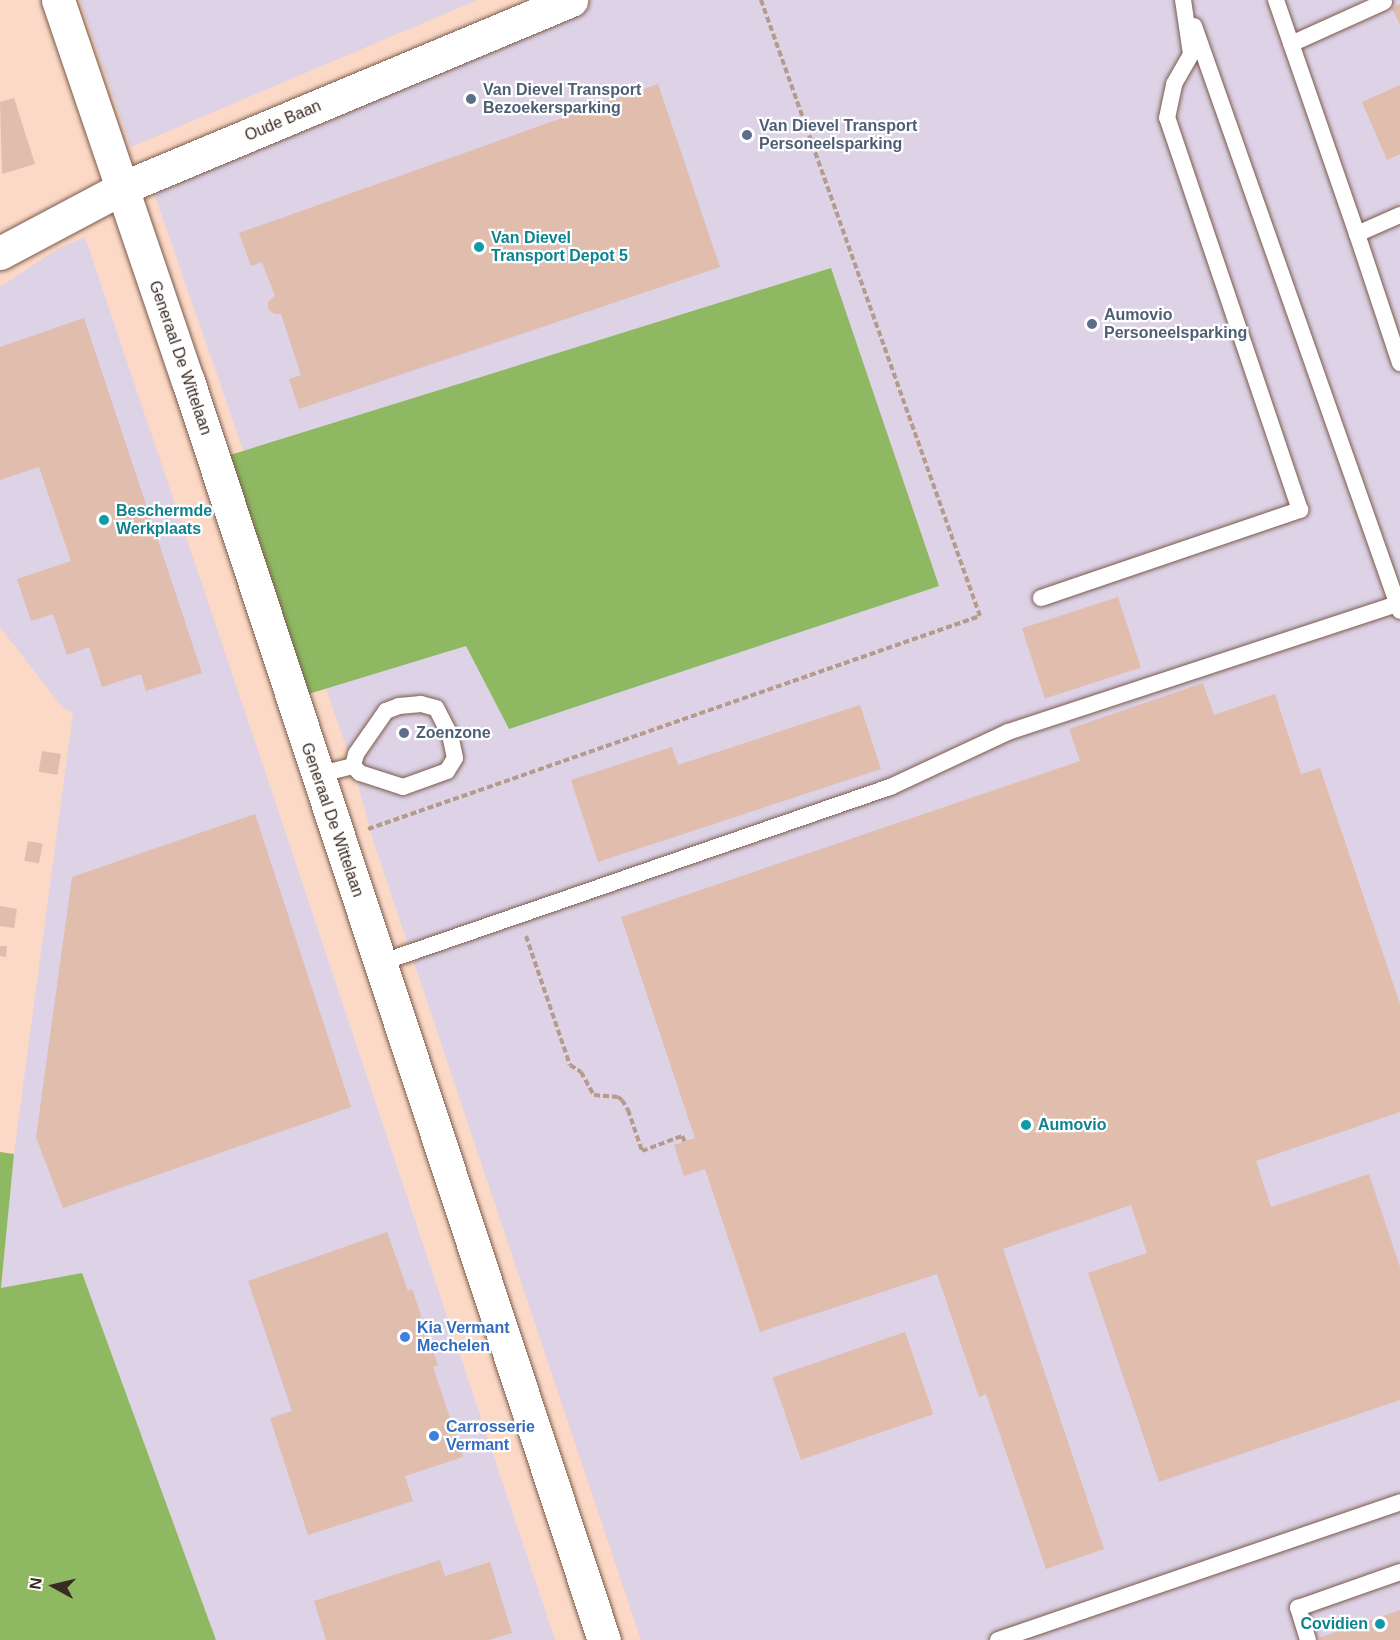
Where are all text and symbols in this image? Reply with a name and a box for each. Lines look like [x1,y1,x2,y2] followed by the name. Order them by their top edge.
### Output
[483,80,641,118] place label: Van Dievel Transport Bezoekersparking
[464,92,478,106] marker: Van Dievel Transport Bezoekersparking
[242,96,324,146] street label: Oude Baan
[759,116,917,154] place label: Van Dievel Transport Personeelsparking
[740,128,754,142] marker: Van Dievel Transport Personeelsparking
[491,228,628,266] place label: Van Dievel Transport Depot 5
[472,240,486,254] marker: Van Dievel Transport Depot 5
[145,278,215,438] street label: Generaal De Wittelaan
[1104,305,1247,343] place label: Aumovio Personeelsparking
[1085,317,1099,331] marker: Aumovio Personeelsparking
[116,501,212,539] place label: Beschermde Werkplaats
[97,513,111,527] marker: Beschermde Werkplaats
[416,723,491,743] place label: Zoenzone
[397,726,411,740] marker: Zoenzone
[297,740,367,900] street label: Generaal De Wittelaan
[1038,1115,1106,1135] place label: Aumovio
[1019,1118,1033,1132] marker: Aumovio
[417,1318,509,1356] place label: Kia Vermant Mechelen
[398,1330,412,1344] marker: Kia Vermant Mechelen
[446,1417,535,1455] place label: Carrosserie Vermant
[427,1429,441,1443] marker: Carrosserie Vermant
[24,1556,84,1616] north arrow
[26,1577,45,1590] text: N
[1300,1614,1368,1634] place label: Covidien
[1373,1617,1387,1631] marker: Covidien

